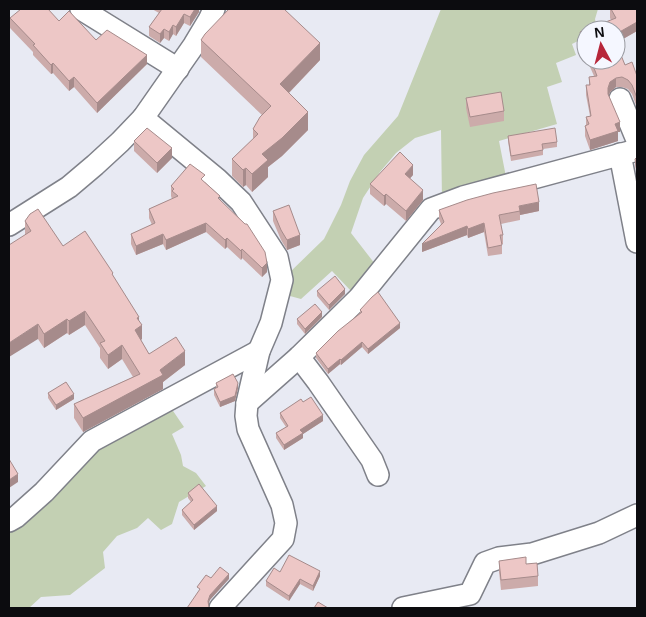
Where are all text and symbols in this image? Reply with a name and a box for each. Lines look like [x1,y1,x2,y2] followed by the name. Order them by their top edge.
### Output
[576,20,626,70] north arrow
[593,24,605,41] text: N

